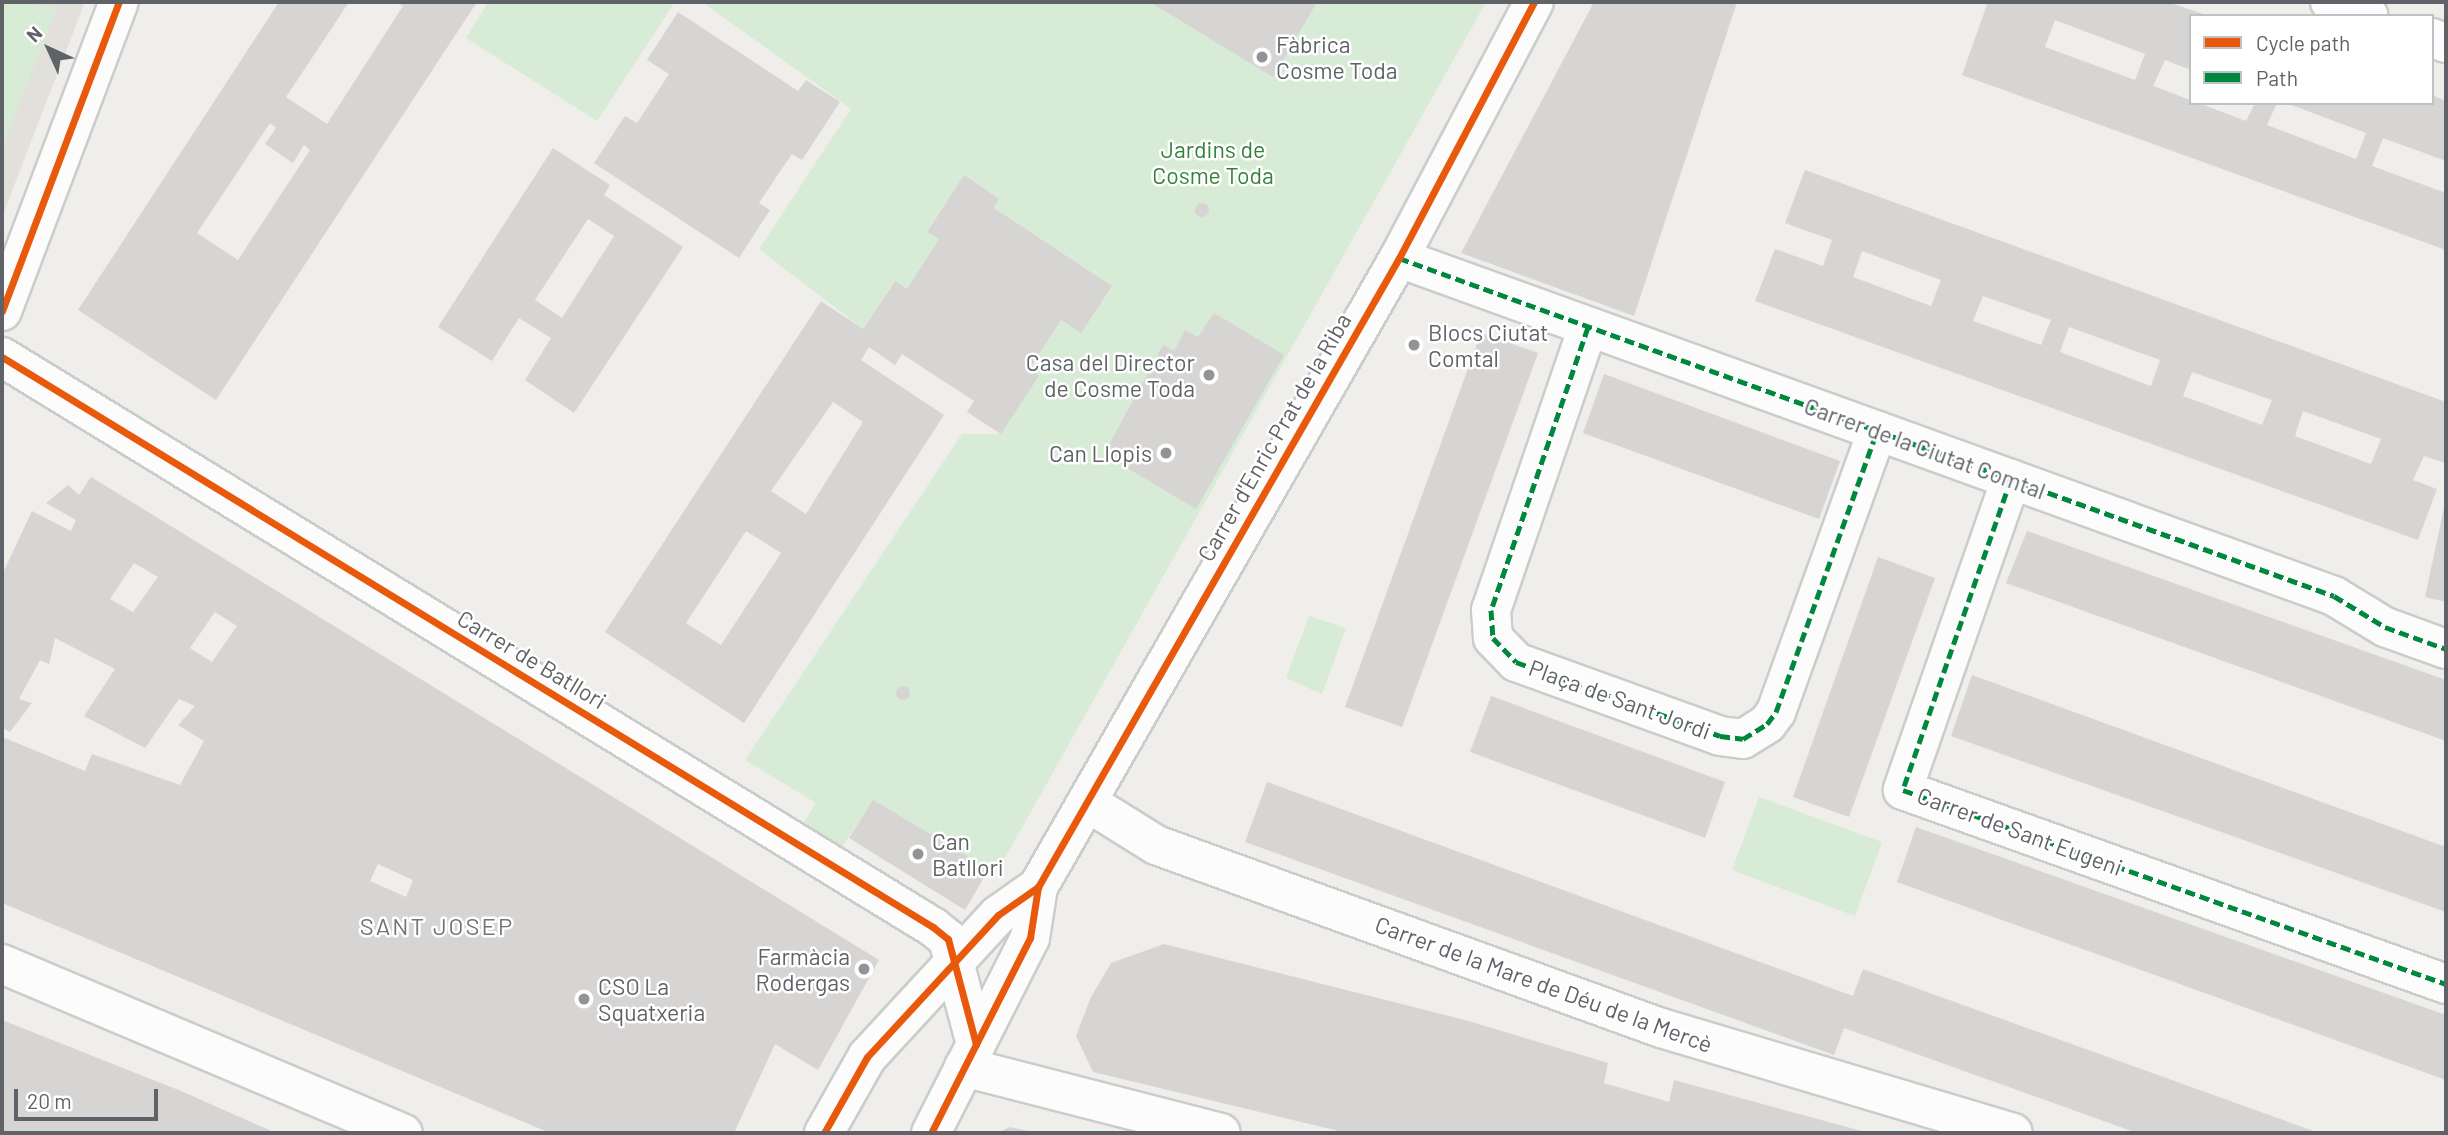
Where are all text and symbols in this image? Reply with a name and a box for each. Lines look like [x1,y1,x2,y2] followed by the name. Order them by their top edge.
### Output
[14,14,84,84] north arrow
[2189,14,2434,105] legend
[21,21,46,46] text: N
[1276,30,1398,84] place label: Fàbrica Cosme Toda
[2256,30,2350,55] text: Cycle path
[1254,49,1270,65] marker: Fàbrica Cosme Toda
[2256,65,2298,90] text: Path
[1152,135,1274,189] park label: Jardins de Cosme Toda
[1192,308,1356,566] street label: Carrer d'Enric Prat de la Riba
[1428,318,1548,372] place label: Blocs Ciutat Comtal
[1406,337,1422,353] marker: Blocs Ciutat Comtal
[1026,348,1195,402] place label: Casa del Director de Cosme Toda
[1201,367,1217,383] marker: Casa del Director de Cosme Toda
[1801,392,2049,504] street label: Carrer de la Ciutat Comtal
[1049,439,1152,467] place label: Can Llopis
[1158,445,1174,461] marker: Can Llopis
[453,604,611,714] street label: Carrer de Batllori
[1525,653,1715,745] street label: Plaça de Sant Jordi
[1914,781,2126,881] street label: Carrer de Sant Eugeni
[932,827,1004,881] place label: Can Batllori
[910,846,926,862] marker: Can Batllori
[1372,910,1716,1058] street label: Carrer de la Mare de Déu de la Mercè
[361,912,513,940] district label: SANT JOSEP
[755,942,850,996] place label: Farmàcia Rodergas
[856,961,872,977] marker: Farmàcia Rodergas
[598,972,705,1026] place label: CSO La Squatxeria
[576,991,592,1007] marker: CSO La Squatxeria
[18,1076,161,1120] scale bar
[27,1088,72,1113] text: 20 m

